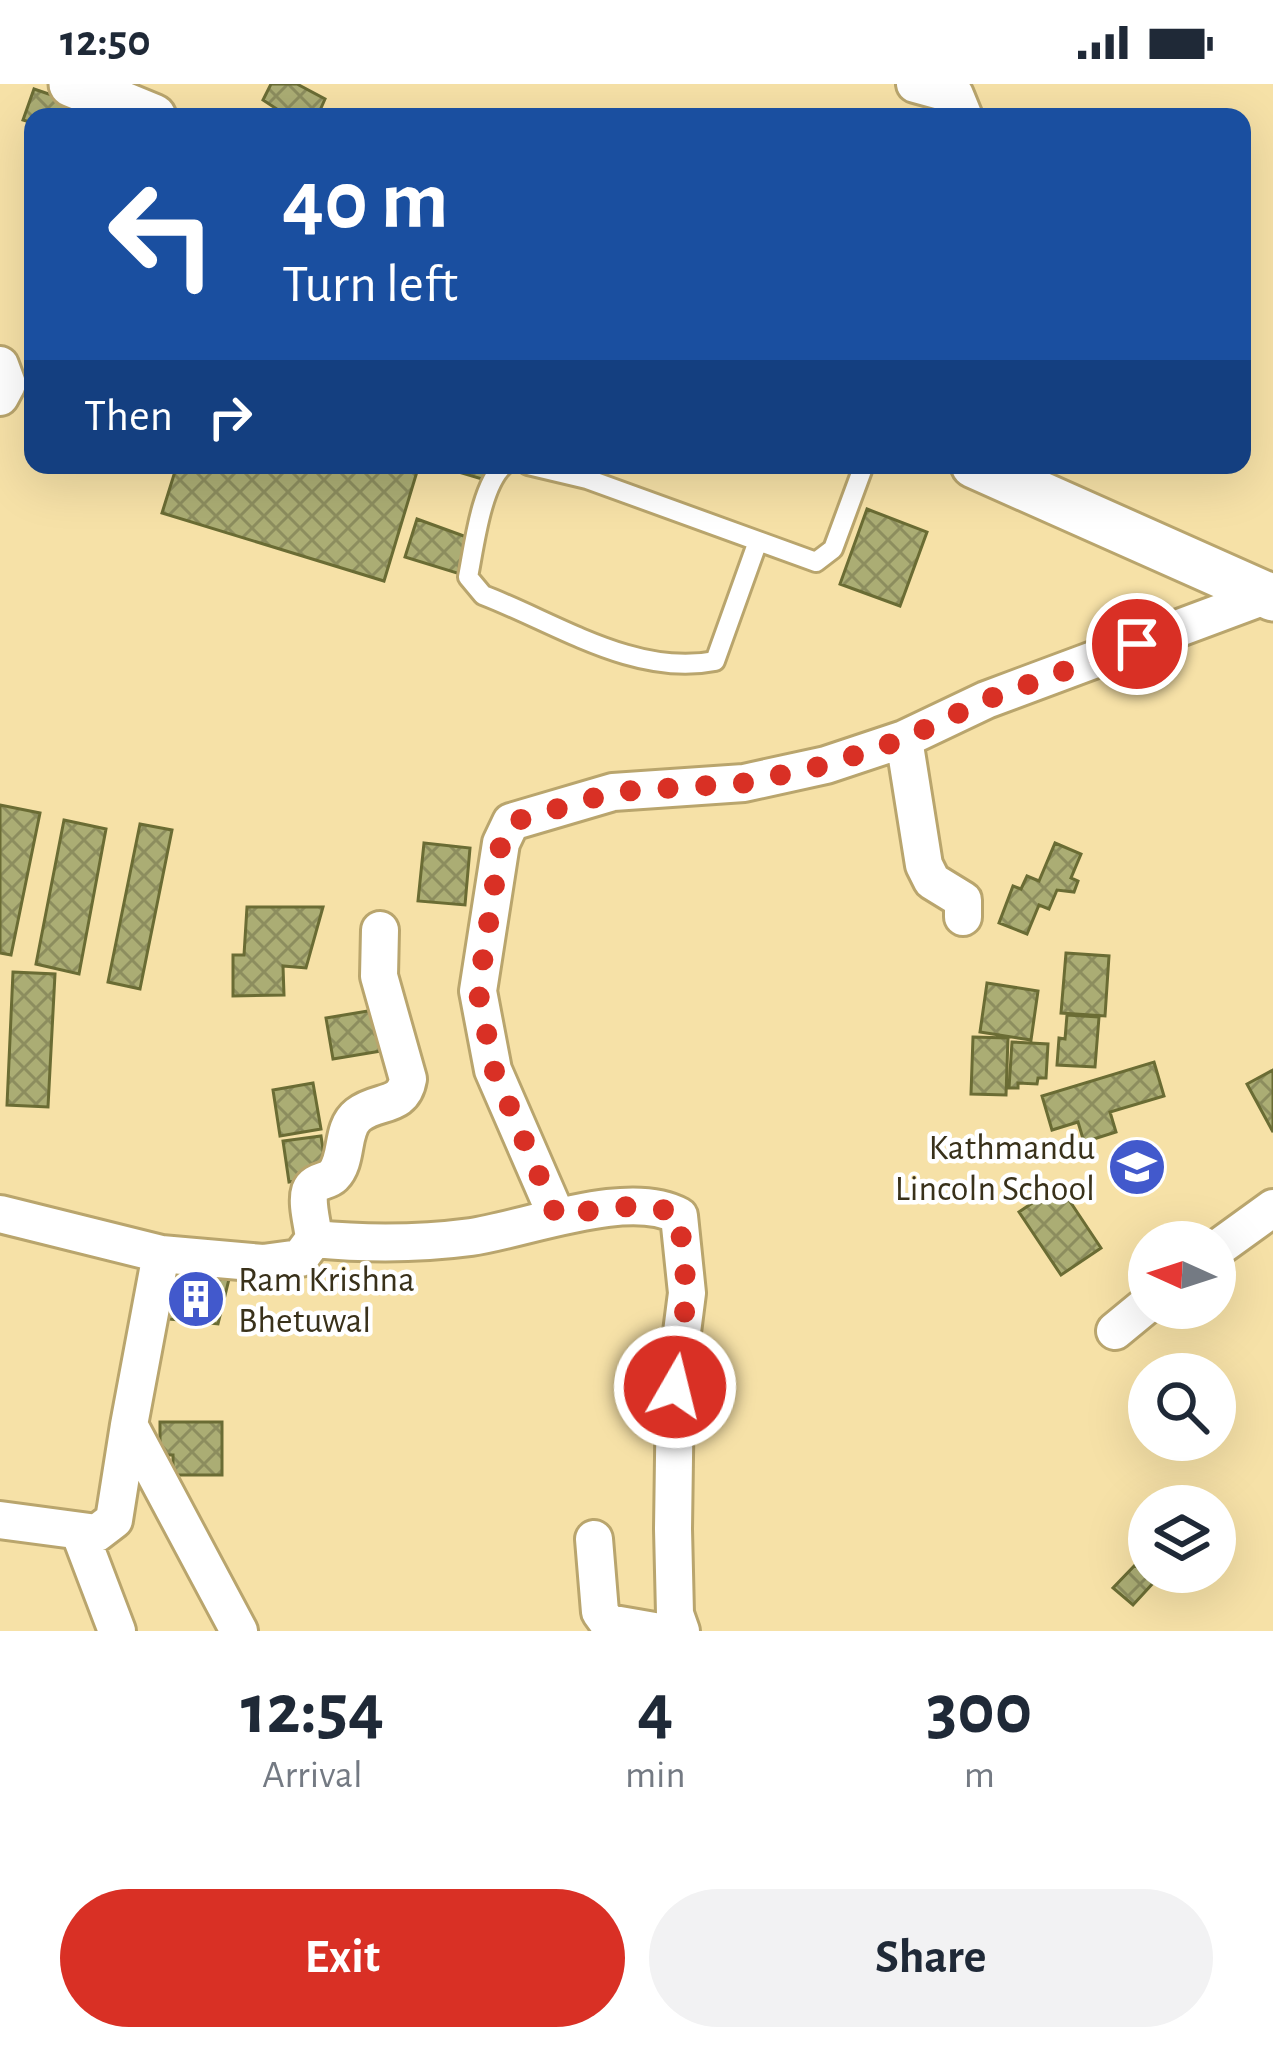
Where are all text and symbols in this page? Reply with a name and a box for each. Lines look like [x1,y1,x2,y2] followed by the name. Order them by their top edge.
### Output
[60,19,151,64] text: 12:50
[84,156,240,312] icon: left
[282,160,449,244] text: 40 m
[282,258,458,312] text: Turn left
[197,384,263,450] icon: right
[84,394,173,439] text: Then
[1086,593,1188,695] pin
[1104,611,1170,677] icon: arrive
[895,1130,1095,1207] place label: Kathmandu Lincoln School
[1106,1136,1168,1198] school or university icon: Kathmandu Lincoln School
[1128,1221,1236,1329] north arrow
[1128,1221,1236,1593] map controls
[238,1262,415,1339] place label: Ram Krishna Bhetuwal
[165,1268,227,1330] building icon: Ram Krishna Bhetuwal
[612,1324,738,1450] position arrow
[1128,1353,1236,1461] button: search
[1128,1485,1236,1593] button: layers
[241,1674,384,1746] text: 12:54
[637,1674,673,1746] text: 4
[926,1674,1032,1746] text: 300
[262,1756,363,1795] text: Arrival
[625,1756,686,1795] text: min
[964,1756,995,1795] text: m
[60,1889,625,2027] button: Exit
[649,1889,1213,2027] button: Share

